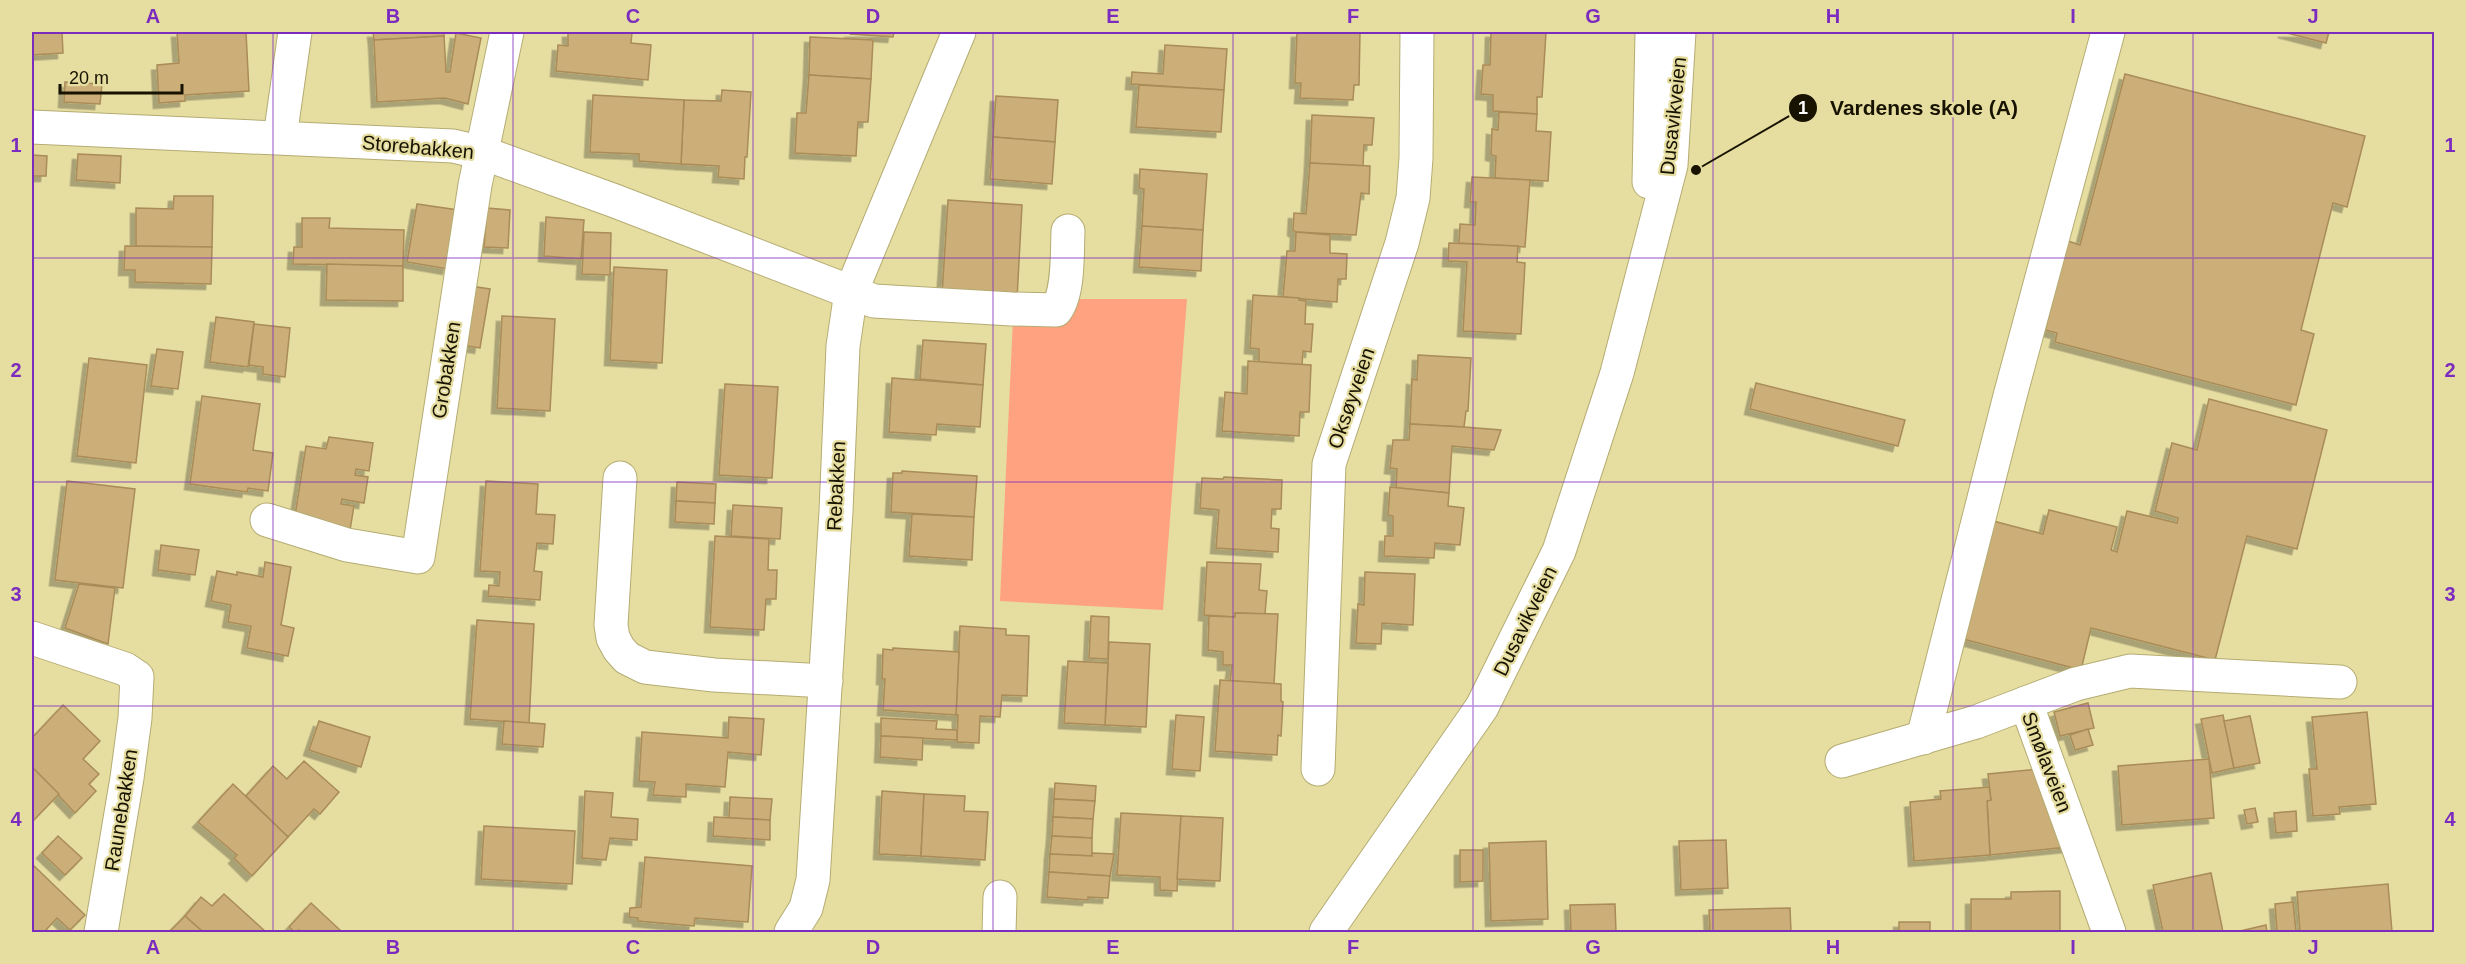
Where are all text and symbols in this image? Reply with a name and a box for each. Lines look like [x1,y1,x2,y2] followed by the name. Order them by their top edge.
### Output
[146,5,160,27] text: A
[386,5,400,27] text: B
[626,5,640,27] text: C
[866,5,880,27] text: D
[1106,5,1120,27] text: E
[1347,5,1359,27] text: F
[1585,5,1601,27] text: G
[1826,5,1840,27] text: H
[2070,5,2076,27] text: I
[2307,5,2319,27] text: J
[1656,56,1690,176] street label: Dusavikveien
[60,57,182,95] scale bar
[69,68,109,88] text: 20 m
[1788,89,2030,128] callout: Vardenes skole (A)
[1830,96,2018,119] text: Vardenes skole (A)
[1798,98,1808,118] text: 1
[361,131,475,163] street label: Storebakken
[10,134,22,156] text: 1
[2444,134,2456,156] text: 1
[427,320,465,420] street label: Grobakken
[1323,344,1379,452] street label: Oksøyveien
[10,359,22,381] text: 2
[2444,359,2456,381] text: 2
[823,440,849,532] street label: Rebakken
[1489,563,1561,679] street label: Dusavikveien
[10,583,22,605] text: 3
[2444,583,2456,605] text: 3
[2018,709,2076,815] street label: Smølaveien
[100,747,142,873] street label: Raunebakken
[10,808,22,830] text: 4
[2444,808,2456,830] text: 4
[146,936,160,958] text: A
[386,936,400,958] text: B
[626,936,640,958] text: C
[866,936,880,958] text: D
[1106,936,1120,958] text: E
[1347,936,1359,958] text: F
[1585,936,1601,958] text: G
[1826,936,1840,958] text: H
[2070,936,2076,958] text: I
[2307,936,2319,958] text: J

